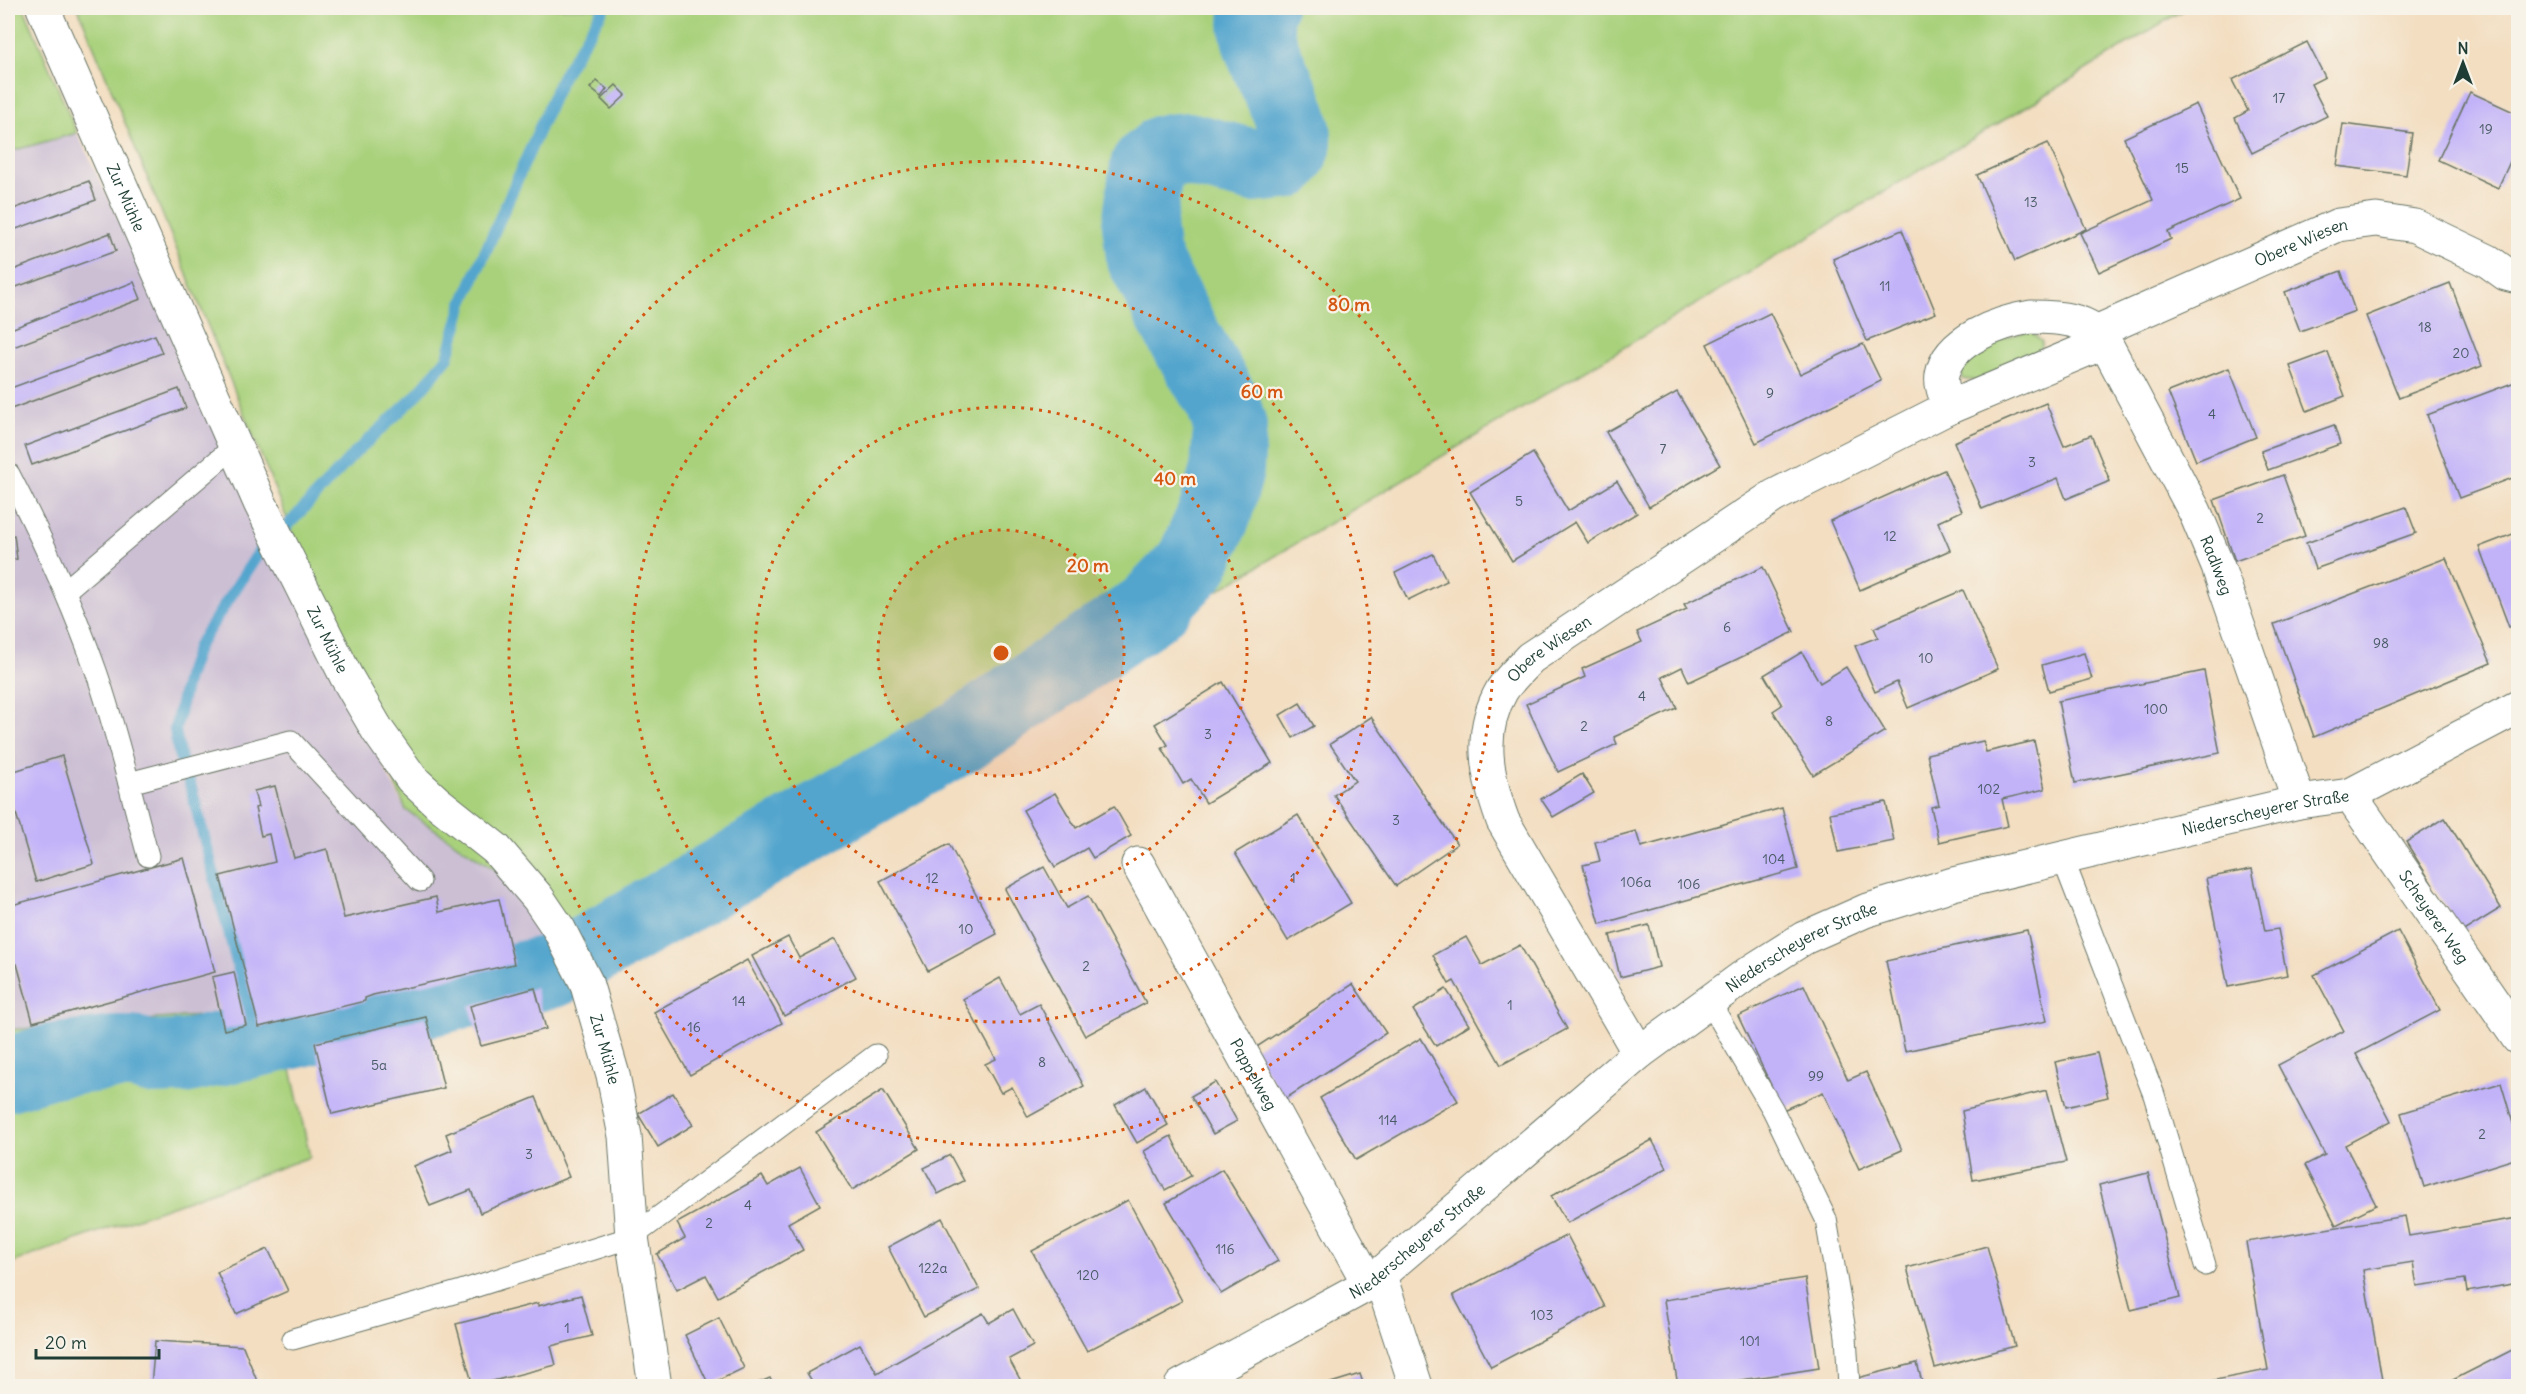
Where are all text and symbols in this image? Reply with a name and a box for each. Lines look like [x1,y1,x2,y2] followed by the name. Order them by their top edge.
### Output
[2433,33,2493,93] north arrow
[2457,38,2469,58] text: N
[2273,89,2285,107] house number: 17
[2479,120,2493,138] house number: 19
[2175,159,2189,177] house number: 15
[102,161,150,235] street label: Zur Mühle
[2024,193,2038,211] house number: 13
[2251,214,2349,271] street label: Obere Wiesen
[1879,277,1891,295] house number: 11
[1328,293,1370,316] text: 80 m
[2418,318,2432,336] house number: 18
[2453,344,2469,362] house number: 20
[1241,380,1283,403] text: 60 m
[1766,384,1774,402] house number: 9
[2208,405,2216,423] house number: 4
[1660,440,1667,458] house number: 7
[2028,453,2036,471] house number: 3
[1154,467,1196,490] text: 40 m
[1515,492,1523,510] house number: 5
[2256,509,2264,527] house number: 2
[1883,527,1897,545] house number: 12
[2196,533,2237,598] street label: Radlweg
[1067,554,1109,577] text: 20 m
[303,603,353,676] street label: Zur Mühle
[1503,610,1595,686] street label: Obere Wiesen
[1723,618,1731,636] house number: 6
[2373,634,2389,652] house number: 98
[991,643,1011,663] centre of rings
[1919,649,1933,667] house number: 10
[1638,687,1646,705] house number: 4
[2144,700,2168,718] house number: 100
[1825,712,1833,730] house number: 8
[1580,717,1588,735] house number: 2
[1204,725,1212,743] house number: 3
[1978,780,2001,798] house number: 102
[2180,785,2350,839] street label: Niederscheyerer Straße
[1392,811,1400,829] house number: 3
[1763,850,1785,868] house number: 104
[2395,866,2473,967] street label: Scheyerer Weg
[925,869,939,887] house number: 12
[1290,869,1296,887] house number: 1
[1621,873,1651,891] house number: 106a
[1678,875,1700,893] house number: 106
[1721,898,1880,996] street label: Niederscheyerer Straße
[959,920,973,938] house number: 10
[1082,957,1090,975] house number: 2
[732,992,746,1010] house number: 14
[1507,996,1513,1014] house number: 1
[586,1012,625,1086] street label: Zur Mühle
[687,1018,701,1036] house number: 16
[1226,1035,1281,1114] street label: Pappelweg
[1038,1053,1046,1071] house number: 8
[371,1056,387,1074] house number: 5a
[1808,1067,1824,1085] house number: 99
[1378,1111,1398,1129] house number: 114
[2478,1125,2486,1143] house number: 2
[525,1145,533,1163] house number: 3
[1346,1179,1489,1303] street label: Niederscheyerer Straße
[744,1196,752,1214] house number: 4
[705,1214,713,1232] house number: 2
[1215,1240,1235,1258] house number: 116
[919,1259,947,1277] house number: 122a
[1077,1266,1099,1284] house number: 120
[1531,1306,1553,1324] house number: 103
[564,1319,570,1337] house number: 1
[36,1322,159,1360] scale bar
[45,1331,87,1354] text: 20 m
[1740,1332,1760,1350] house number: 101

